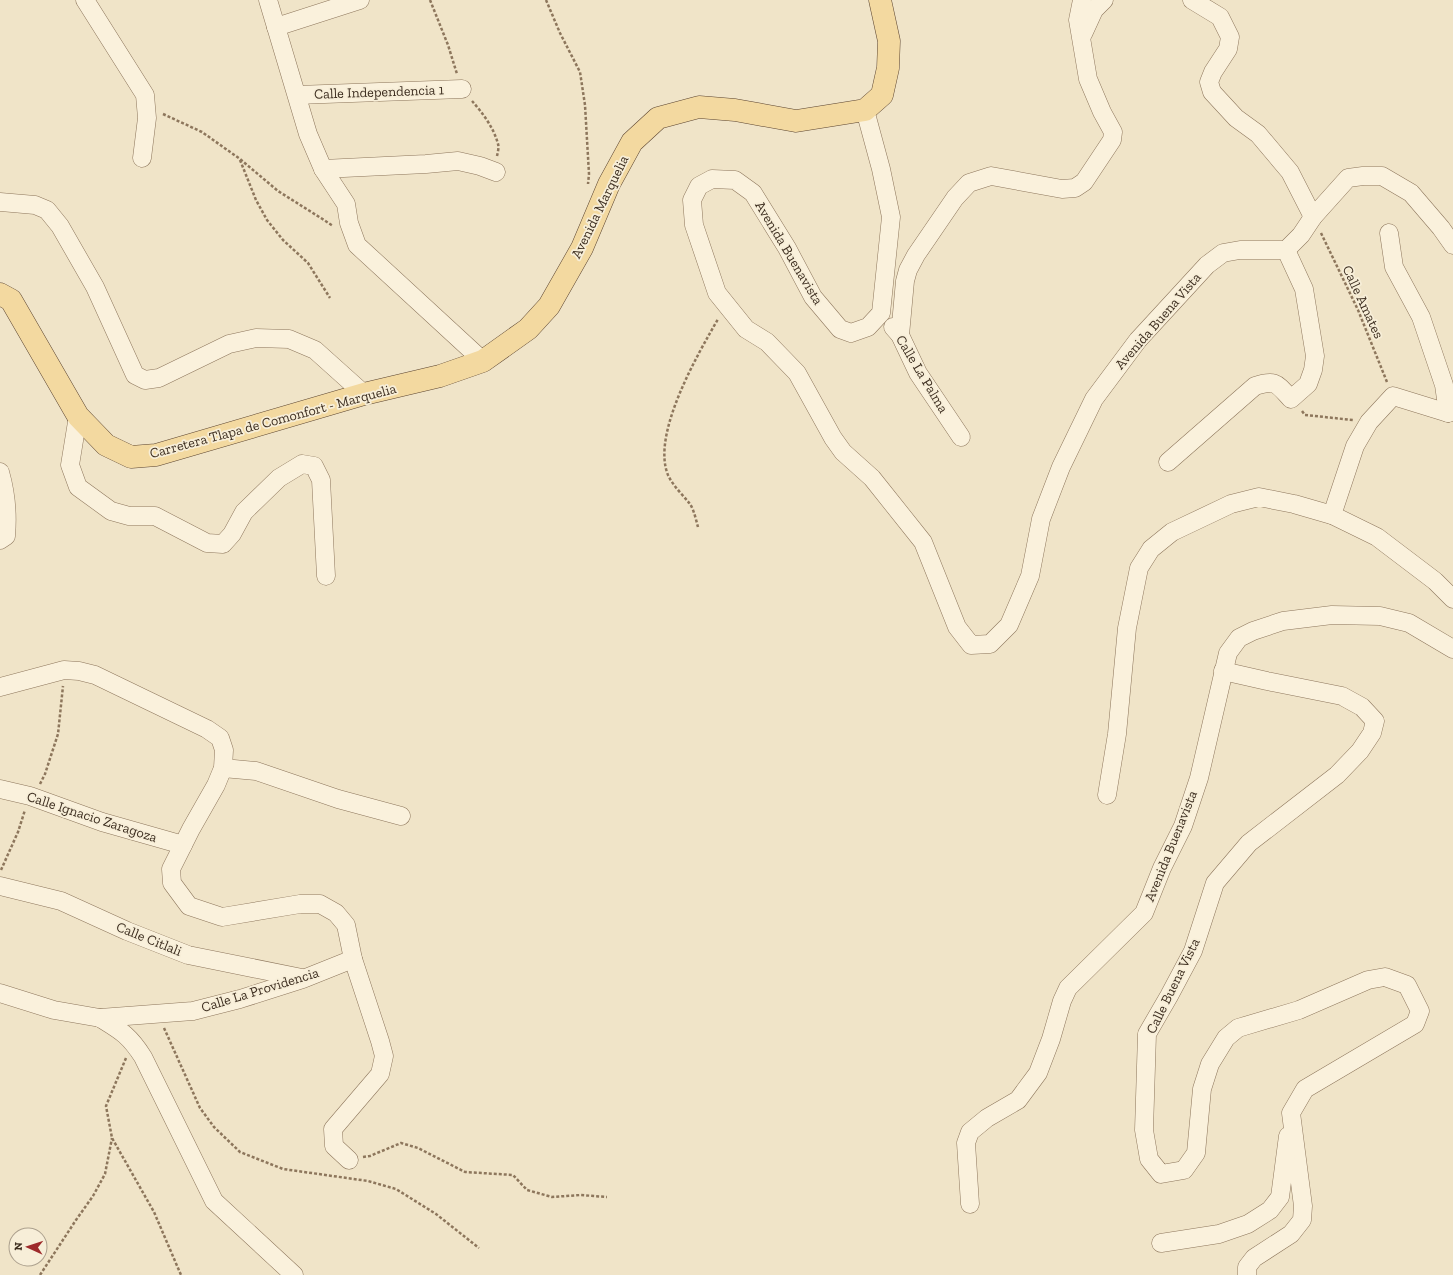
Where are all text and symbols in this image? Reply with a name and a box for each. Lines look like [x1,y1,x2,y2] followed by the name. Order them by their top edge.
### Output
[314,81,445,103] street label: Calle Independencia 1
[568,152,632,261] street label: Avenida Marquelia
[751,198,827,308] street label: Avenida Buenavista
[1339,263,1387,341] street label: Calle Amates
[1111,269,1205,373] street label: Avenida Buena Vista
[892,332,952,416] street label: Calle La Palma
[148,380,398,462] street label: Carretera Tlapa de Comonfort - Marquelia
[25,788,160,846] street label: Calle Ignacio Zaragoza
[1141,788,1201,904] street label: Avenida Buenavista
[114,918,184,960] street label: Calle Citlali
[1143,935,1204,1037] street label: Calle Buena Vista
[199,964,321,1016] street label: Calle La Providencia
[8,1227,48,1267] north arrow
[12,1241,25,1251] text: N

